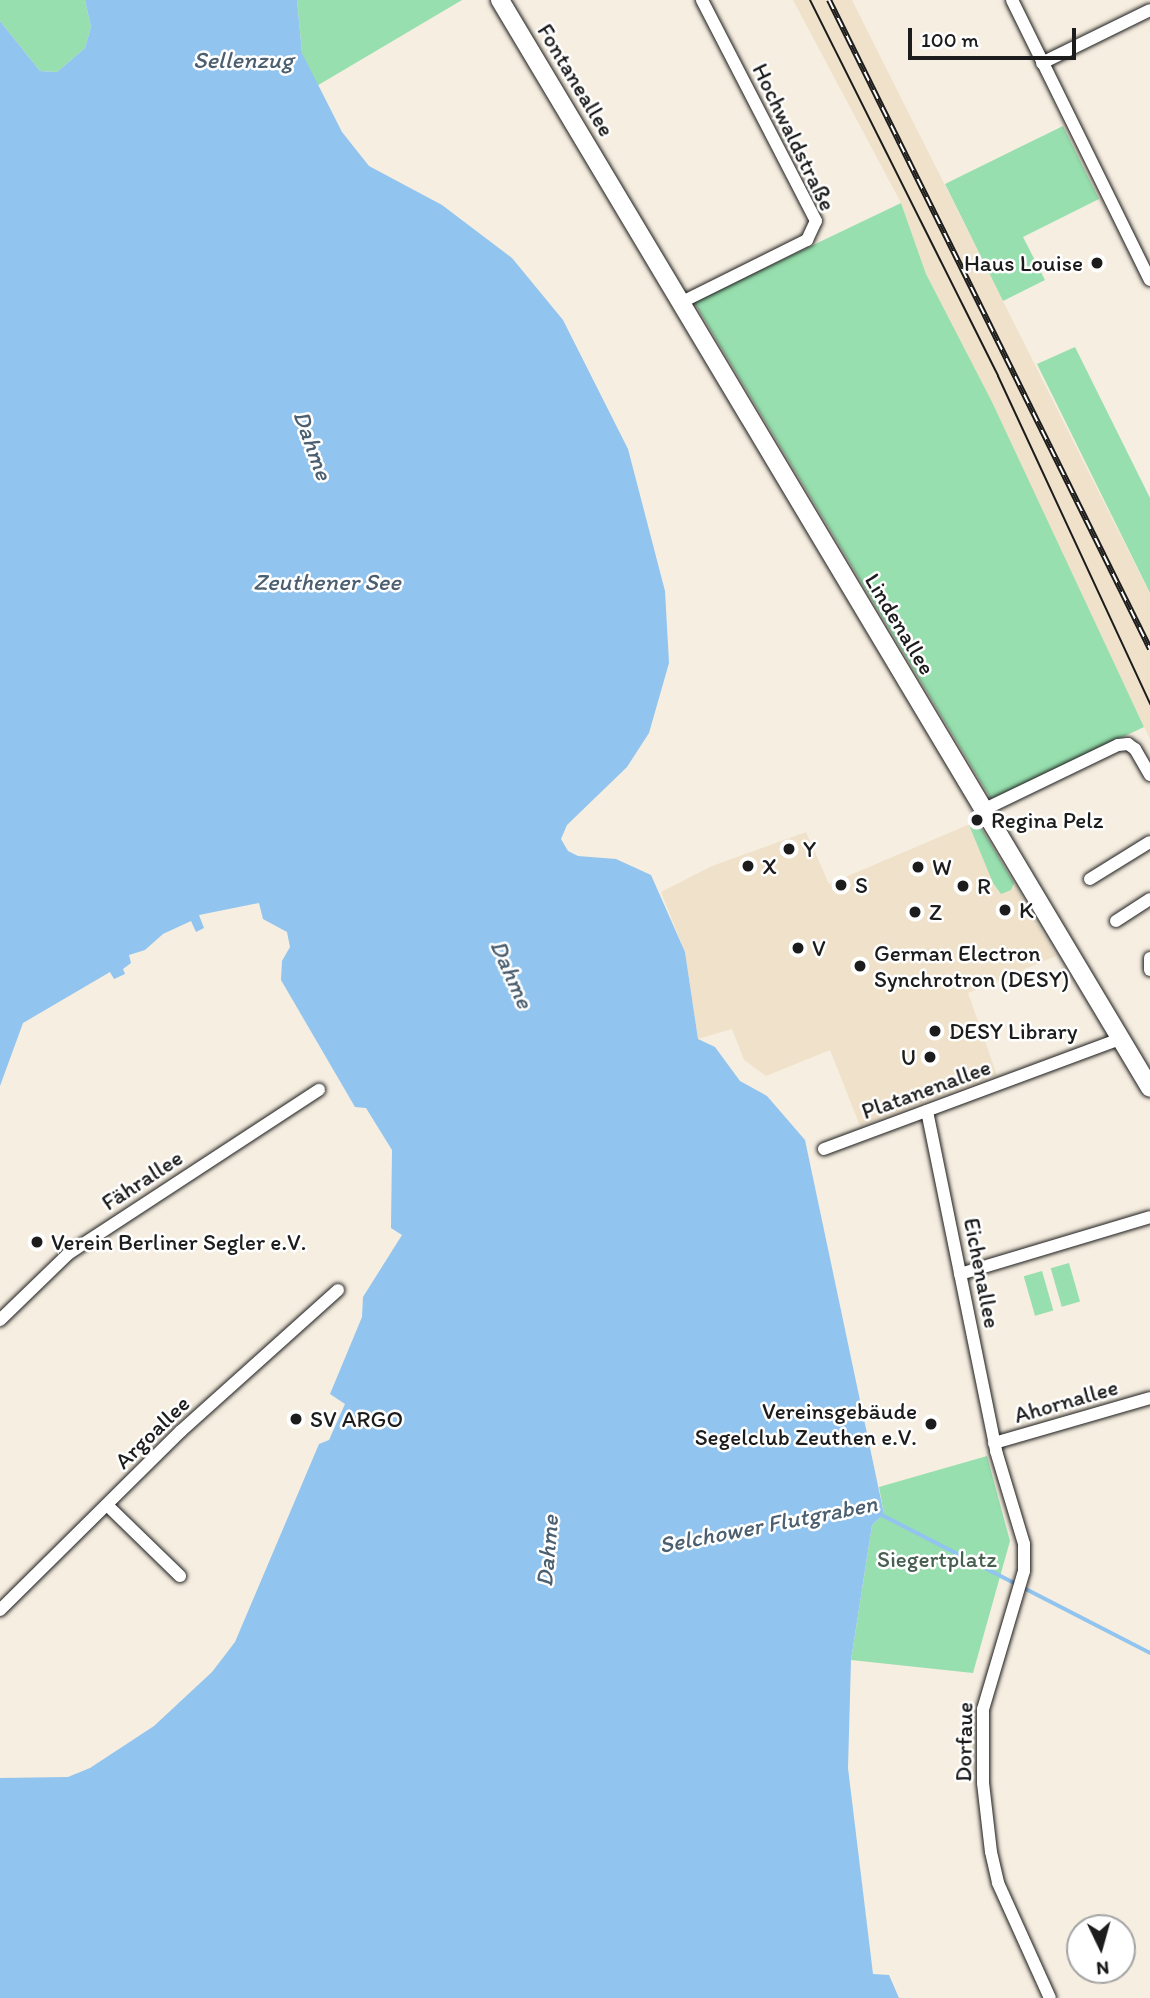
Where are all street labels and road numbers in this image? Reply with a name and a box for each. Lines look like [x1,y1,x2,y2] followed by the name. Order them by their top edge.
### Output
[531,19,621,141] street label: Fontaneallee
[746,59,842,215] street label: Hochwaldstraße
[859,568,941,680] street label: Lindenallee
[858,1053,994,1125] street label: Platanenallee
[96,1144,188,1216] street label: Fährallee
[958,1215,1006,1331] street label: Eichenallee
[1011,1373,1121,1429] street label: Ahornallee
[109,1390,195,1474] street label: Argoallee
[950,1702,978,1782] street label: Dorfaue

